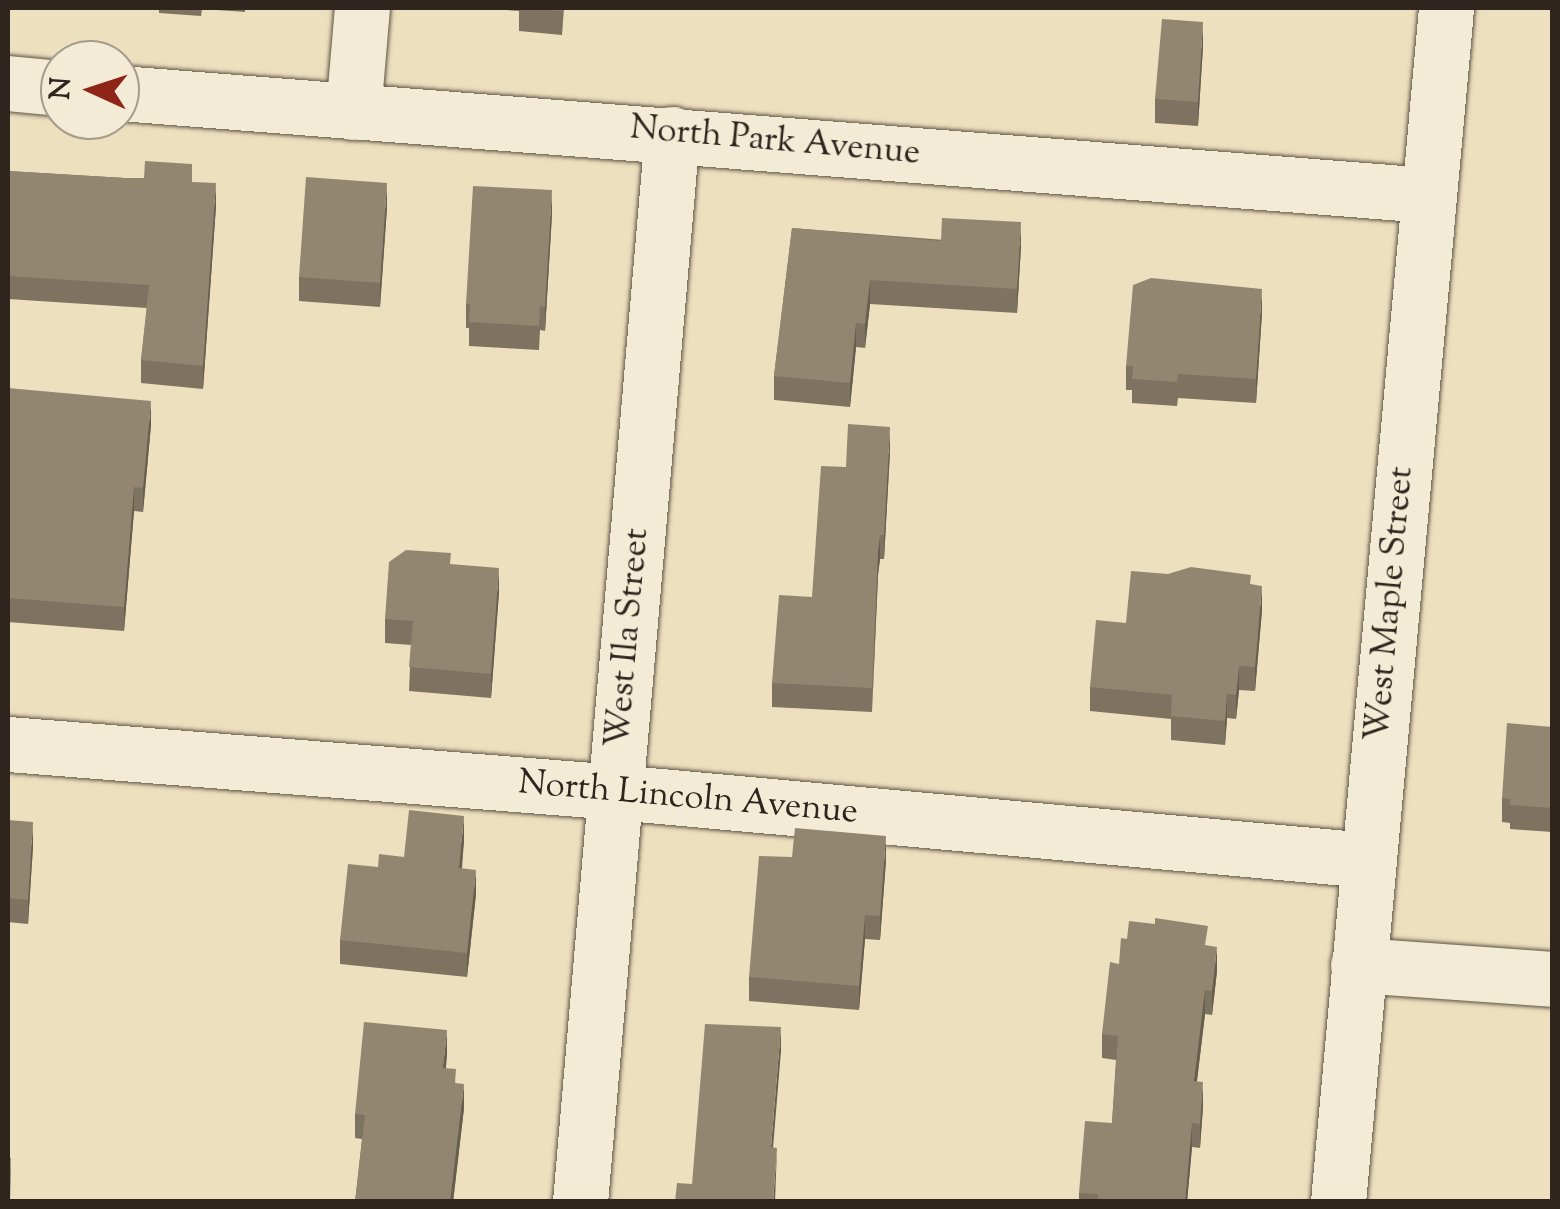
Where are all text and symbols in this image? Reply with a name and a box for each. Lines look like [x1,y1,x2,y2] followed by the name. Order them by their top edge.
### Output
[40,40,140,140] north arrow
[41,76,83,101] text: N
[628,108,922,176] street label: North Park Avenue
[1358,465,1424,743] street label: West Maple Street
[598,527,660,749] street label: West Ila Street
[516,763,860,835] street label: North Lincoln Avenue

